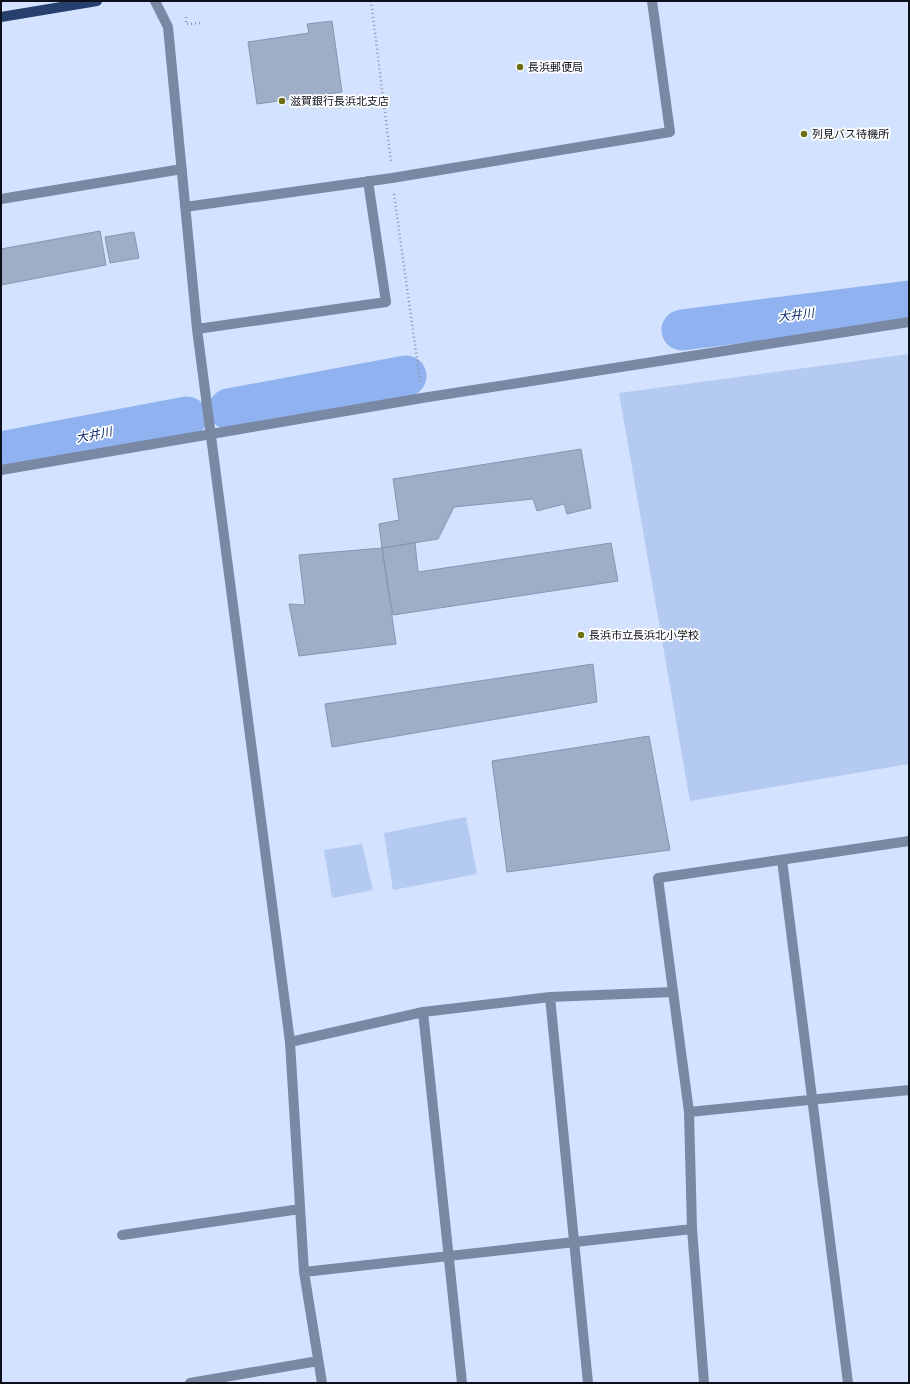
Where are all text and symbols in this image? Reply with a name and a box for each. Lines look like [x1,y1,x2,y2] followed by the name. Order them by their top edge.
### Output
[528,59,583,74] place label: 長浜郵便局
[515,62,525,72] marker: 長浜郵便局
[290,93,389,108] place label: 滋賀銀行長浜北支店
[277,96,287,106] marker: 滋賀銀行長浜北支店
[812,126,890,141] place label: 列見バス待機所
[799,129,809,139] marker: 列見バス待機所
[777,304,817,325] water label: 大井川
[75,422,115,446] water label: 大井川
[589,627,699,642] place label: 長浜市立長浜北小学校
[576,630,586,640] marker: 長浜市立長浜北小学校

